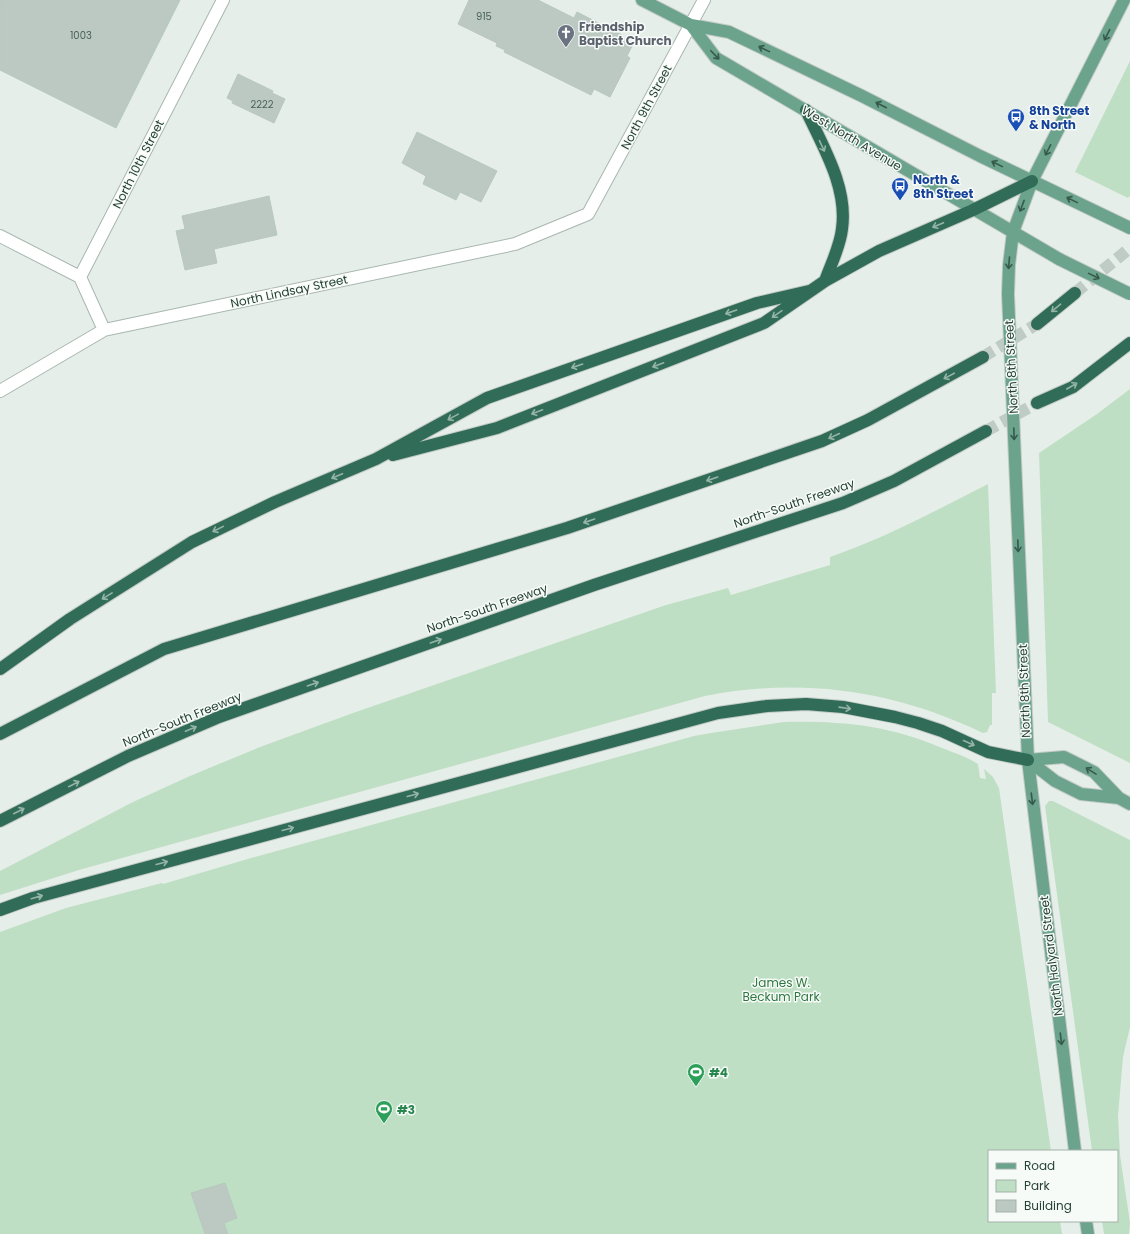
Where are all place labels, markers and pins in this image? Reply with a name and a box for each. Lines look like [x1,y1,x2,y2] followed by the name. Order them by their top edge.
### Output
[579,18,672,49] place label: Friendship Baptist Church
[556,23,576,48] church icon: Friendship Baptist Church
[1029,102,1089,133] place label: 8th Street & North
[1006,107,1026,132] bus stop icon: 8th Street & North
[913,171,973,202] place label: North & 8th Street
[890,176,910,201] bus stop icon: North & 8th Street
[686,1062,706,1087] sports icon: #4
[709,1064,728,1081] place label: #4
[374,1099,394,1124] sports icon: #3
[397,1101,415,1118] place label: #3

